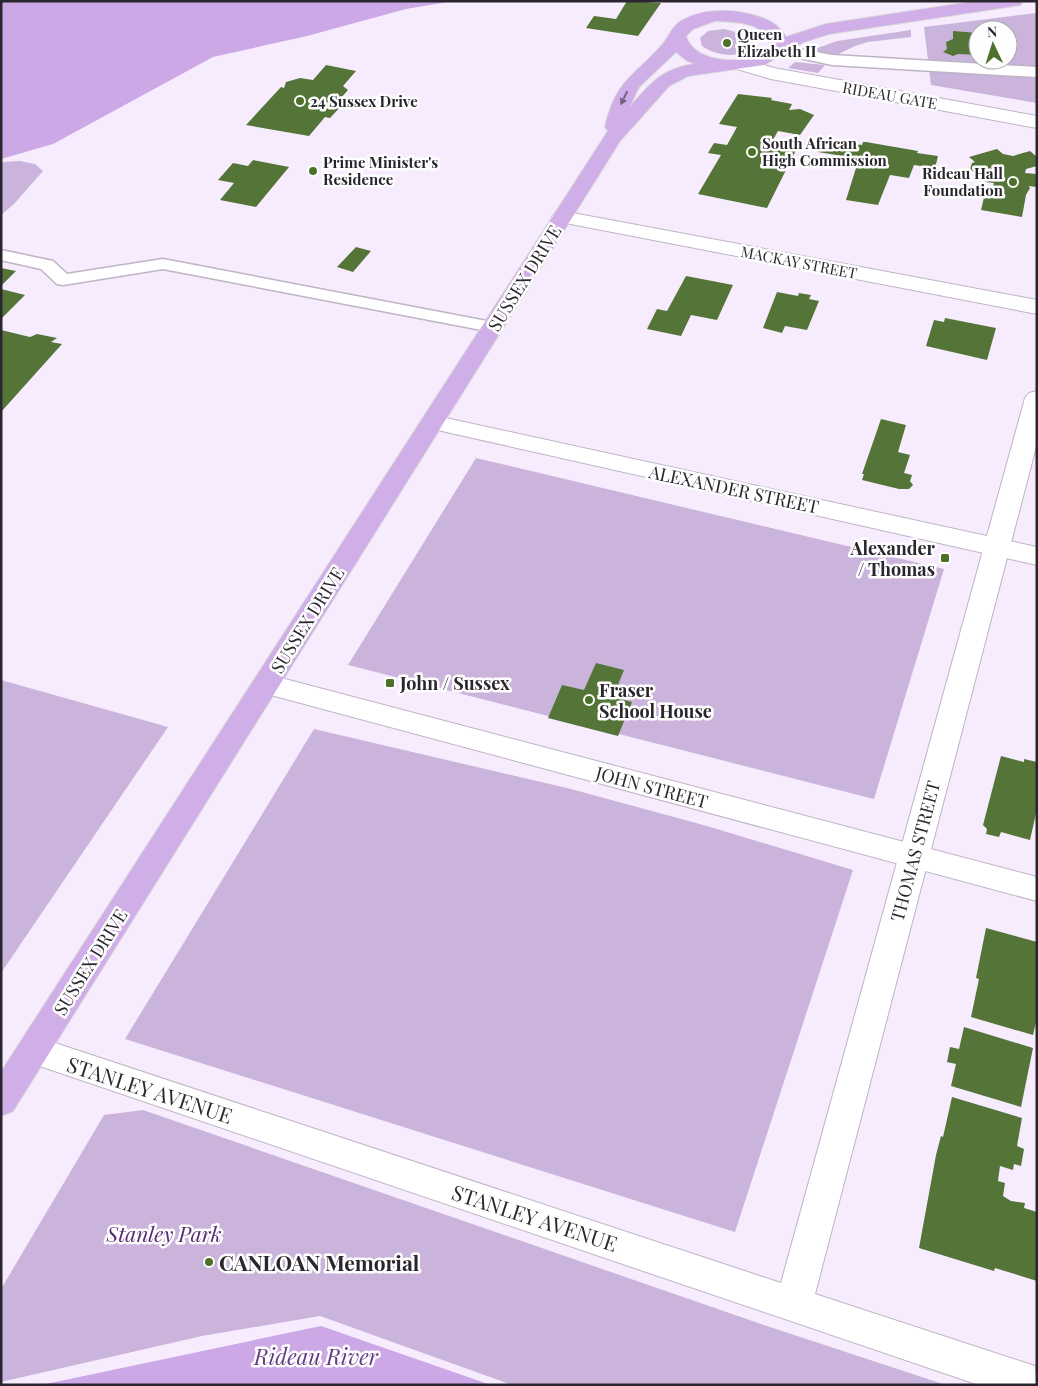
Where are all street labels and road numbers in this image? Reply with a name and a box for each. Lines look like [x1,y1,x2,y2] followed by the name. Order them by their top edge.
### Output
[841,77,939,113] street label: RIDEAU GATE
[482,220,566,336] street label: SUSSEX DRIVE
[739,241,859,283] street label: MACKAY STREET
[646,459,821,519] street label: ALEXANDER STREET
[265,562,349,678] street label: SUSSEX DRIVE
[592,760,711,814] street label: JOHN STREET
[885,778,945,924] street label: THOMAS STREET
[48,904,132,1020] street label: SUSSEX DRIVE
[64,1049,236,1129] street label: STANLEY AVENUE
[449,1177,621,1257] street label: STANLEY AVENUE

